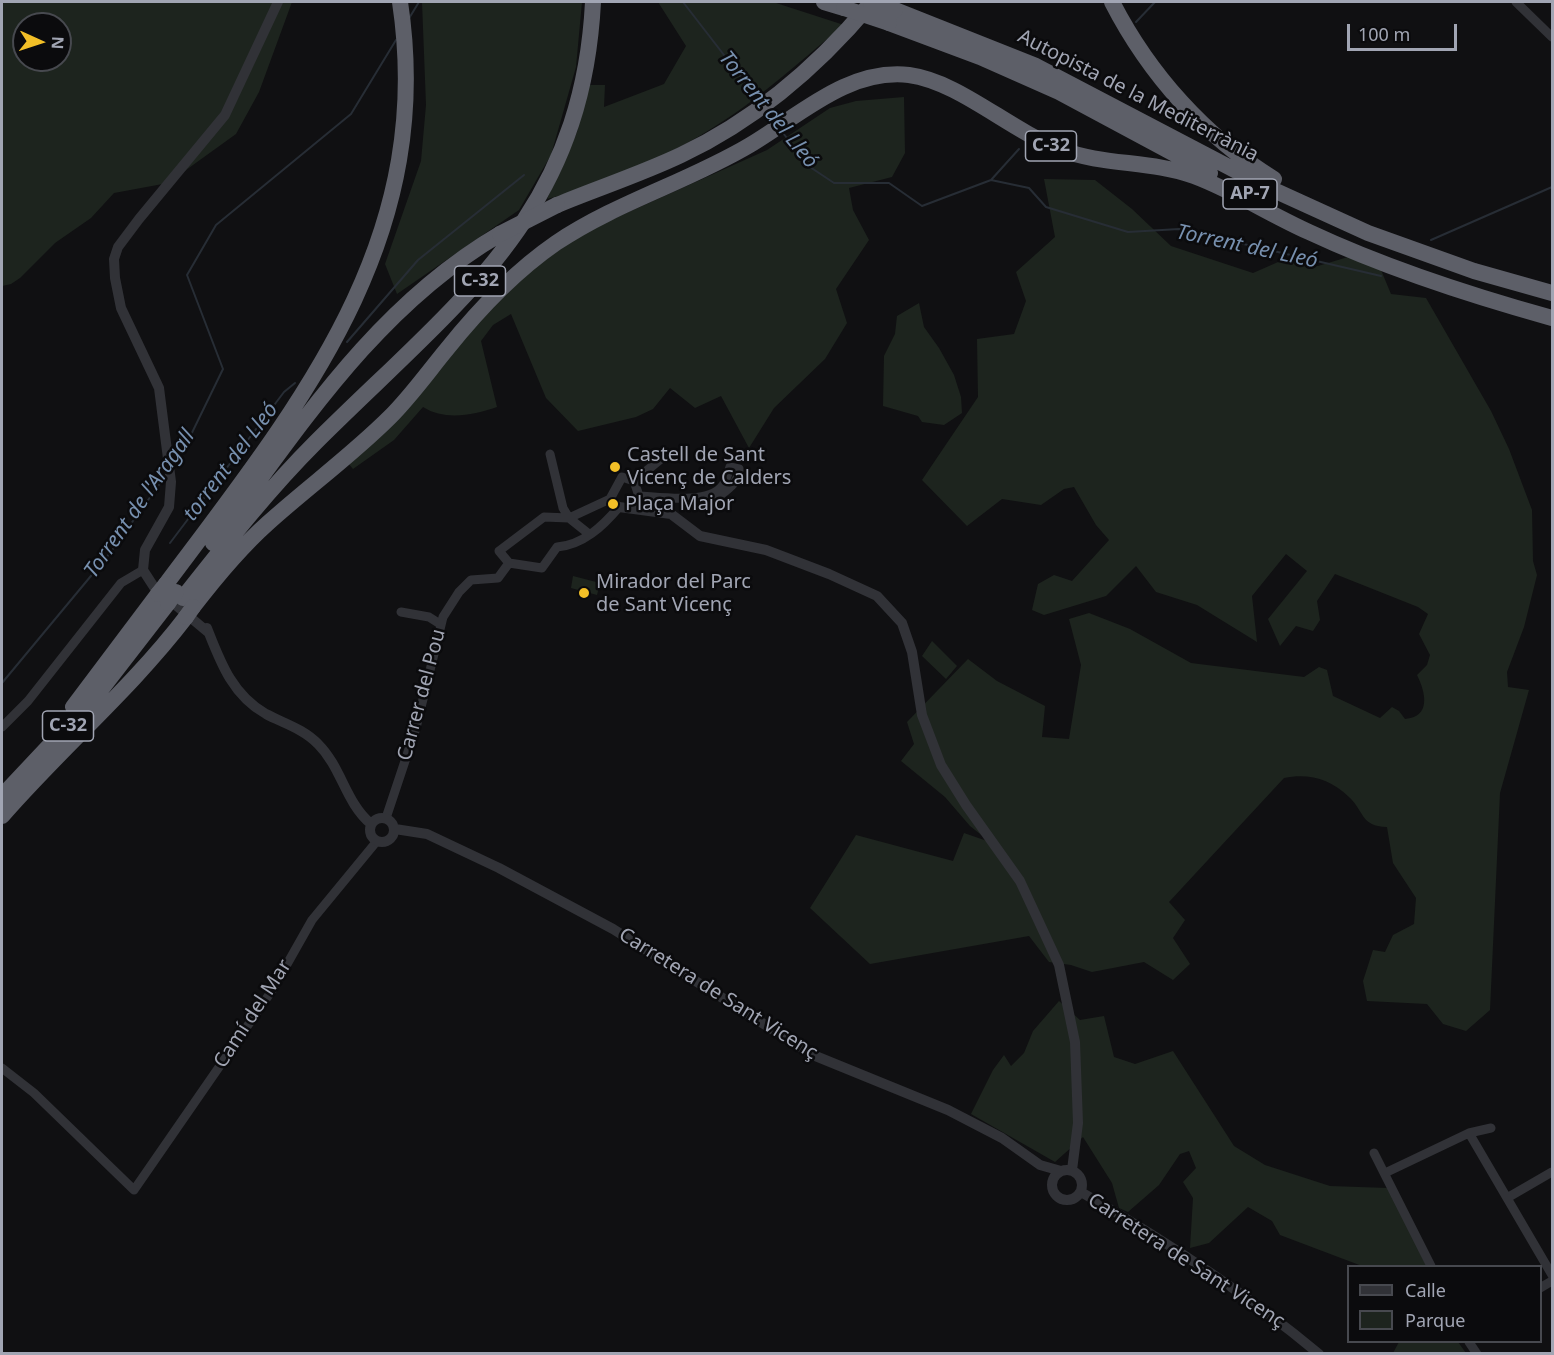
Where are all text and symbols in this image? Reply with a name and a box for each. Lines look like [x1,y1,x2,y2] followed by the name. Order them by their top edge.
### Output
[12,12,72,72] north arrow
[1350,12,1460,50] scale bar
[1358,22,1410,46] text: 100 m
[1014,25,1262,167] street label: Autopista de la Mediterrània
[47,36,69,50] text: N
[713,46,823,174] water label: Torrent del Lleó
[1026,131,1076,161] road number: C-32
[1223,179,1277,209] road number: AP-7
[1174,220,1320,274] water label: Torrent del Lleó
[454,266,506,296] road number: C-32
[178,398,284,526] water label: torrent del Lleó
[79,425,201,583] water label: Torrent de l'Aragall
[627,443,791,490] place label: Castell de Sant Vicenç de Calders
[608,460,622,474] marker: Castell de Sant Vicenç de Calders
[625,492,734,516] place label: Plaça Major
[606,497,620,511] marker: Plaça Major
[596,570,751,617] place label: Mirador del Parc de Sant Vicenç
[577,586,591,600] marker: Mirador del Parc de Sant Vicenç
[393,627,451,763] street label: Carrer del Pou
[42,711,94,741] road number: C-32
[614,923,822,1065] street label: Carretera de Sant Vicenç
[209,955,297,1073] street label: Camí del Mar
[1083,1188,1289,1334] street label: Carretera de Sant Vicenç
[1347,1265,1542,1343] legend
[1405,1278,1446,1302] text: Calle
[1405,1308,1465,1332] text: Parque

